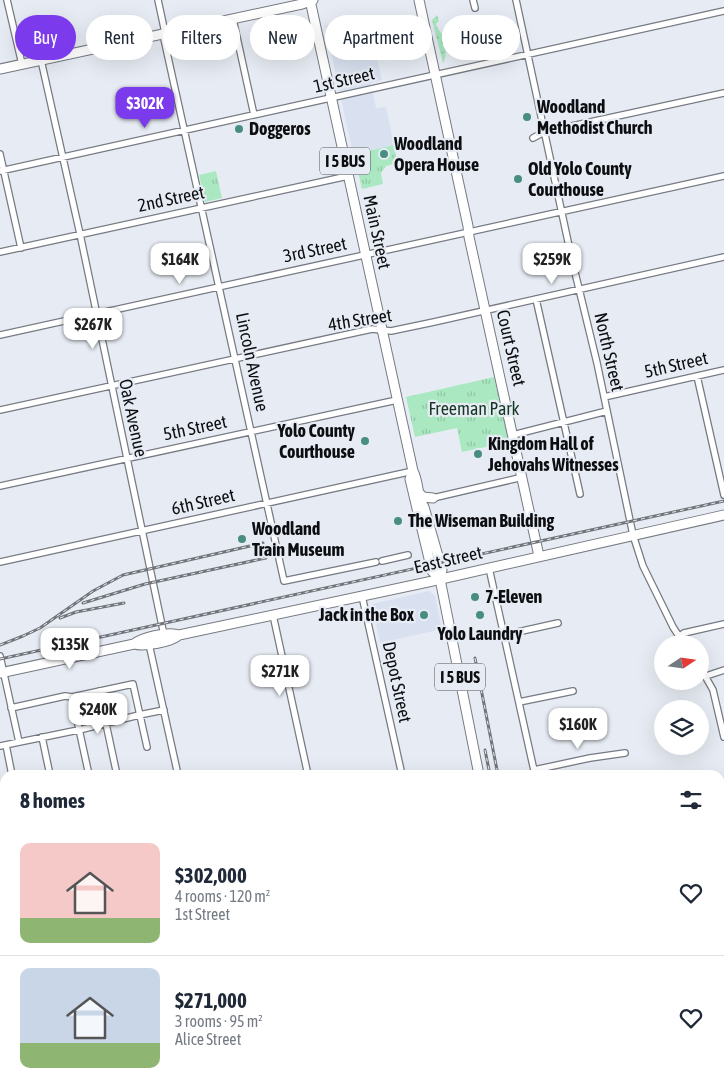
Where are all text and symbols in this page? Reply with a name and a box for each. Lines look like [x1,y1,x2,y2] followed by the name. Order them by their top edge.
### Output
[15,15,76,60] chip: Buy
[86,15,153,60] chip: Rent
[163,15,240,60] chip: Filters
[250,15,315,60] chip: New
[325,15,432,60] chip: Apartment
[442,15,520,60] chip: House
[311,62,376,97] street label: 1st Street
[110,86,180,129] pin: $302K
[126,94,164,112] text: $302K
[536,96,653,138] place label: Woodland Methodist Church
[521,111,533,123] marker: Woodland Methodist Church
[249,118,311,139] place label: Doggeros
[233,123,245,135] marker: Doggeros
[393,133,479,175] place label: Woodland Opera House
[320,148,370,175] road number: I 5 BUS
[378,148,390,160] marker: Woodland Opera House
[528,158,632,200] place label: Old Yolo County Courthouse
[512,173,524,185] marker: Old Yolo County Courthouse
[136,181,206,216] street label: 2nd Street
[359,193,396,271] street label: Main Street
[281,233,349,266] street label: 3rd Street
[145,242,215,285] pin: $164K
[517,242,587,285] pin: $259K
[161,250,199,268] text: $164K
[533,250,571,268] text: $259K
[327,304,393,335] street label: 4th Street
[58,308,128,350] pin: $267K
[493,308,530,388] street label: Court Street
[232,310,273,413] street label: Lincoln Avenue
[590,311,629,393] street label: North Street
[74,315,112,333] text: $267K
[642,347,710,382] street label: 5th Street
[115,377,152,459] street label: Oak Avenue
[428,398,520,419] park label: Freeman Park
[161,411,229,444] street label: 5th Street
[277,420,356,462] place label: Yolo County Courthouse
[487,433,619,475] place label: Kingdom Hall of Jehovahs Witnesses
[359,435,371,447] marker: Yolo County Courthouse
[472,448,484,460] marker: Kingdom Hall of Jehovahs Witnesses
[169,484,237,519] street label: 6th Street
[408,510,555,531] place label: The Wiseman Building
[392,515,404,527] marker: The Wiseman Building
[251,518,344,560] place label: Woodland Train Museum
[236,533,248,545] marker: Woodland Train Museum
[412,541,484,578] street label: East Street
[485,586,543,607] place label: 7-Eleven
[469,591,481,603] marker: 7-Eleven
[318,604,415,625] place label: Jack in the Box
[418,609,430,621] marker: Jack in the Box
[474,609,486,621] marker: Yolo Laundry
[437,623,523,644] place label: Yolo Laundry
[35,628,105,670] pin: $135K
[51,635,89,653] text: $135K
[654,635,709,690] north arrow
[654,635,709,755] map controls
[379,639,416,724] street label: Depot Street
[245,654,315,697] pin: $271K
[261,662,299,680] text: $271K
[435,664,485,690] road number: I 5 BUS
[63,692,133,735] pin: $240K
[79,700,117,718] text: $240K
[654,700,709,755] button: layers
[543,708,613,750] pin: $160K
[559,715,597,733] text: $160K
[677,786,705,814] icon: filters
[20,788,85,812] text: 8 homes
[60,863,120,923] icon: home
[175,863,247,887] text: $302,000
[677,879,705,907] icon: heart
[175,887,270,905] text: 4 rooms · 120 m²
[175,905,230,923] text: 1st Street
[60,988,120,1048] icon: home
[175,988,247,1012] text: $271,000
[677,1004,705,1032] icon: heart
[175,1012,263,1030] text: 3 rooms · 95 m²
[175,1030,241,1048] text: Alice Street

